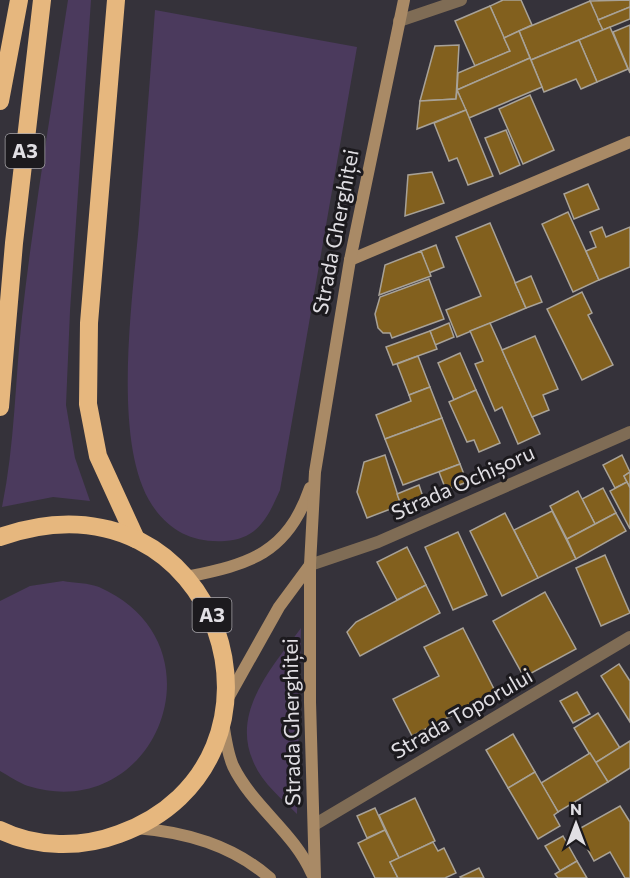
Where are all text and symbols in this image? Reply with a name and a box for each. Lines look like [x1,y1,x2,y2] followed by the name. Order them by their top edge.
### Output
[6,134,44,168] road number: A3
[306,147,365,317] street label: Strada Gherghiței
[387,439,539,526] street label: Strada Ochișoru
[192,598,232,632] road number: A3
[277,638,306,806] street label: Strada Gherghiței
[386,662,536,763] street label: Strada Toporului
[546,794,606,854] north arrow
[570,799,582,818] text: N

